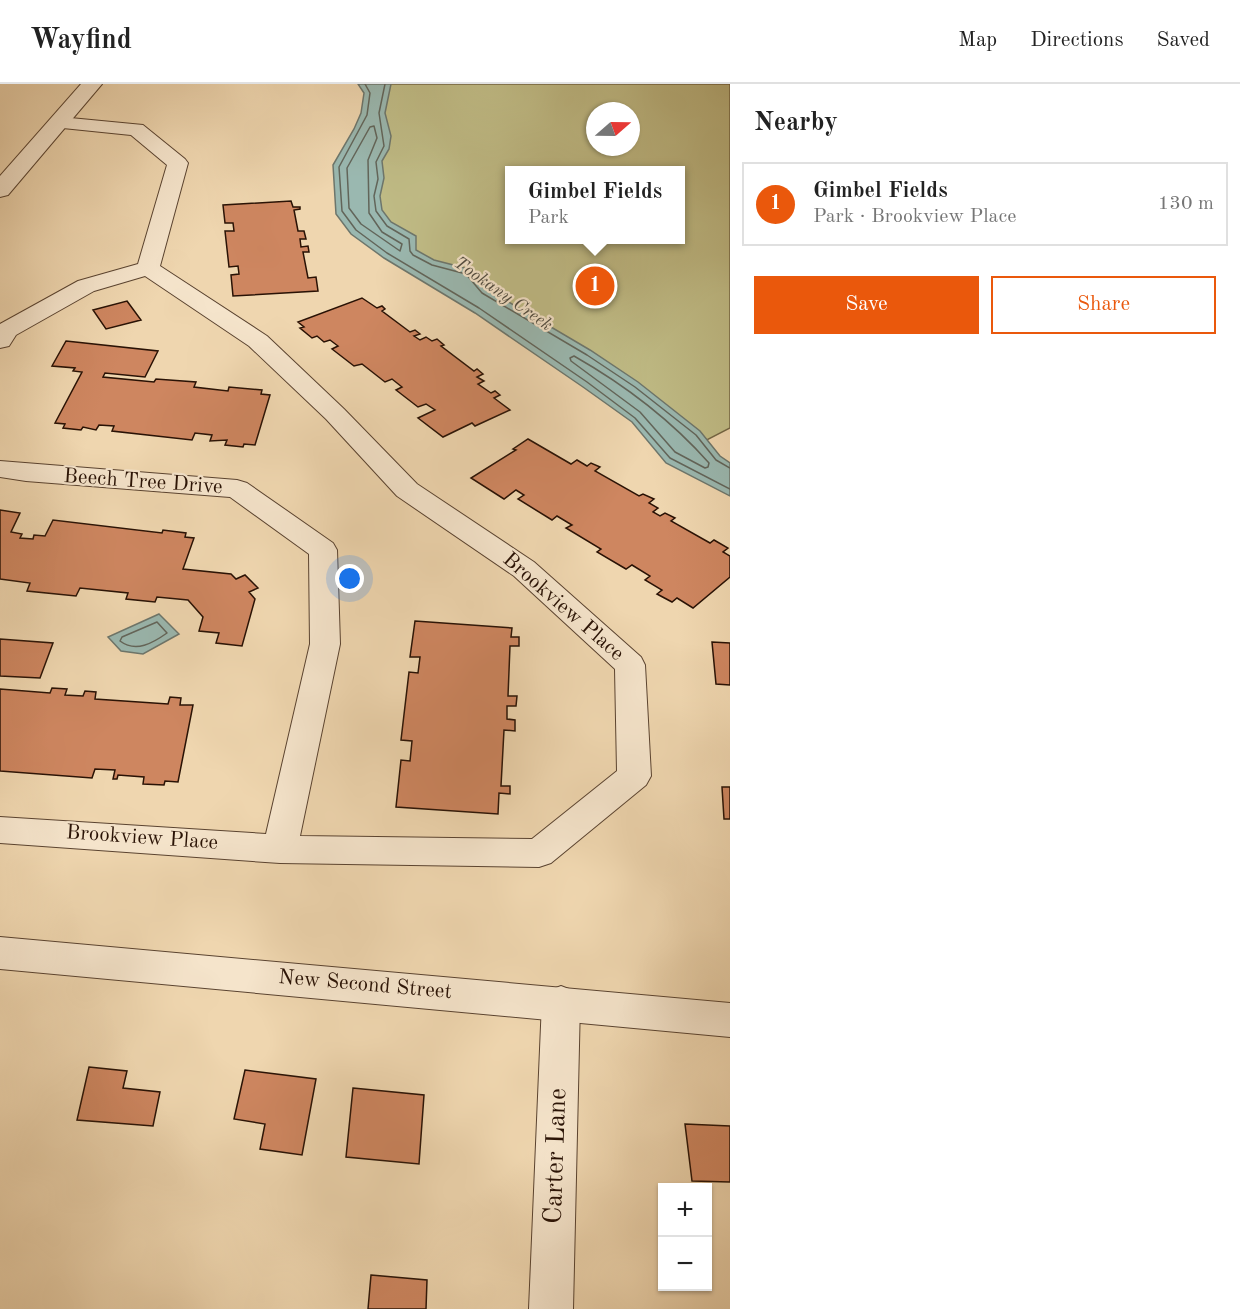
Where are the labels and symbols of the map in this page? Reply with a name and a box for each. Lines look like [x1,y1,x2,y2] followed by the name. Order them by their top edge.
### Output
[586,102,640,156] north arrow
[451,254,556,335] water label: Tookany Creek
[576,264,614,308] pin: 1
[63,466,223,498] street label: Beech Tree Drive
[499,549,627,665] street label: Brookview Place
[335,564,364,593] your location
[65,822,219,854] street label: Brookview Place
[277,967,453,1003] street label: New Second Street
[541,1087,571,1225] street label: Carter Lane

